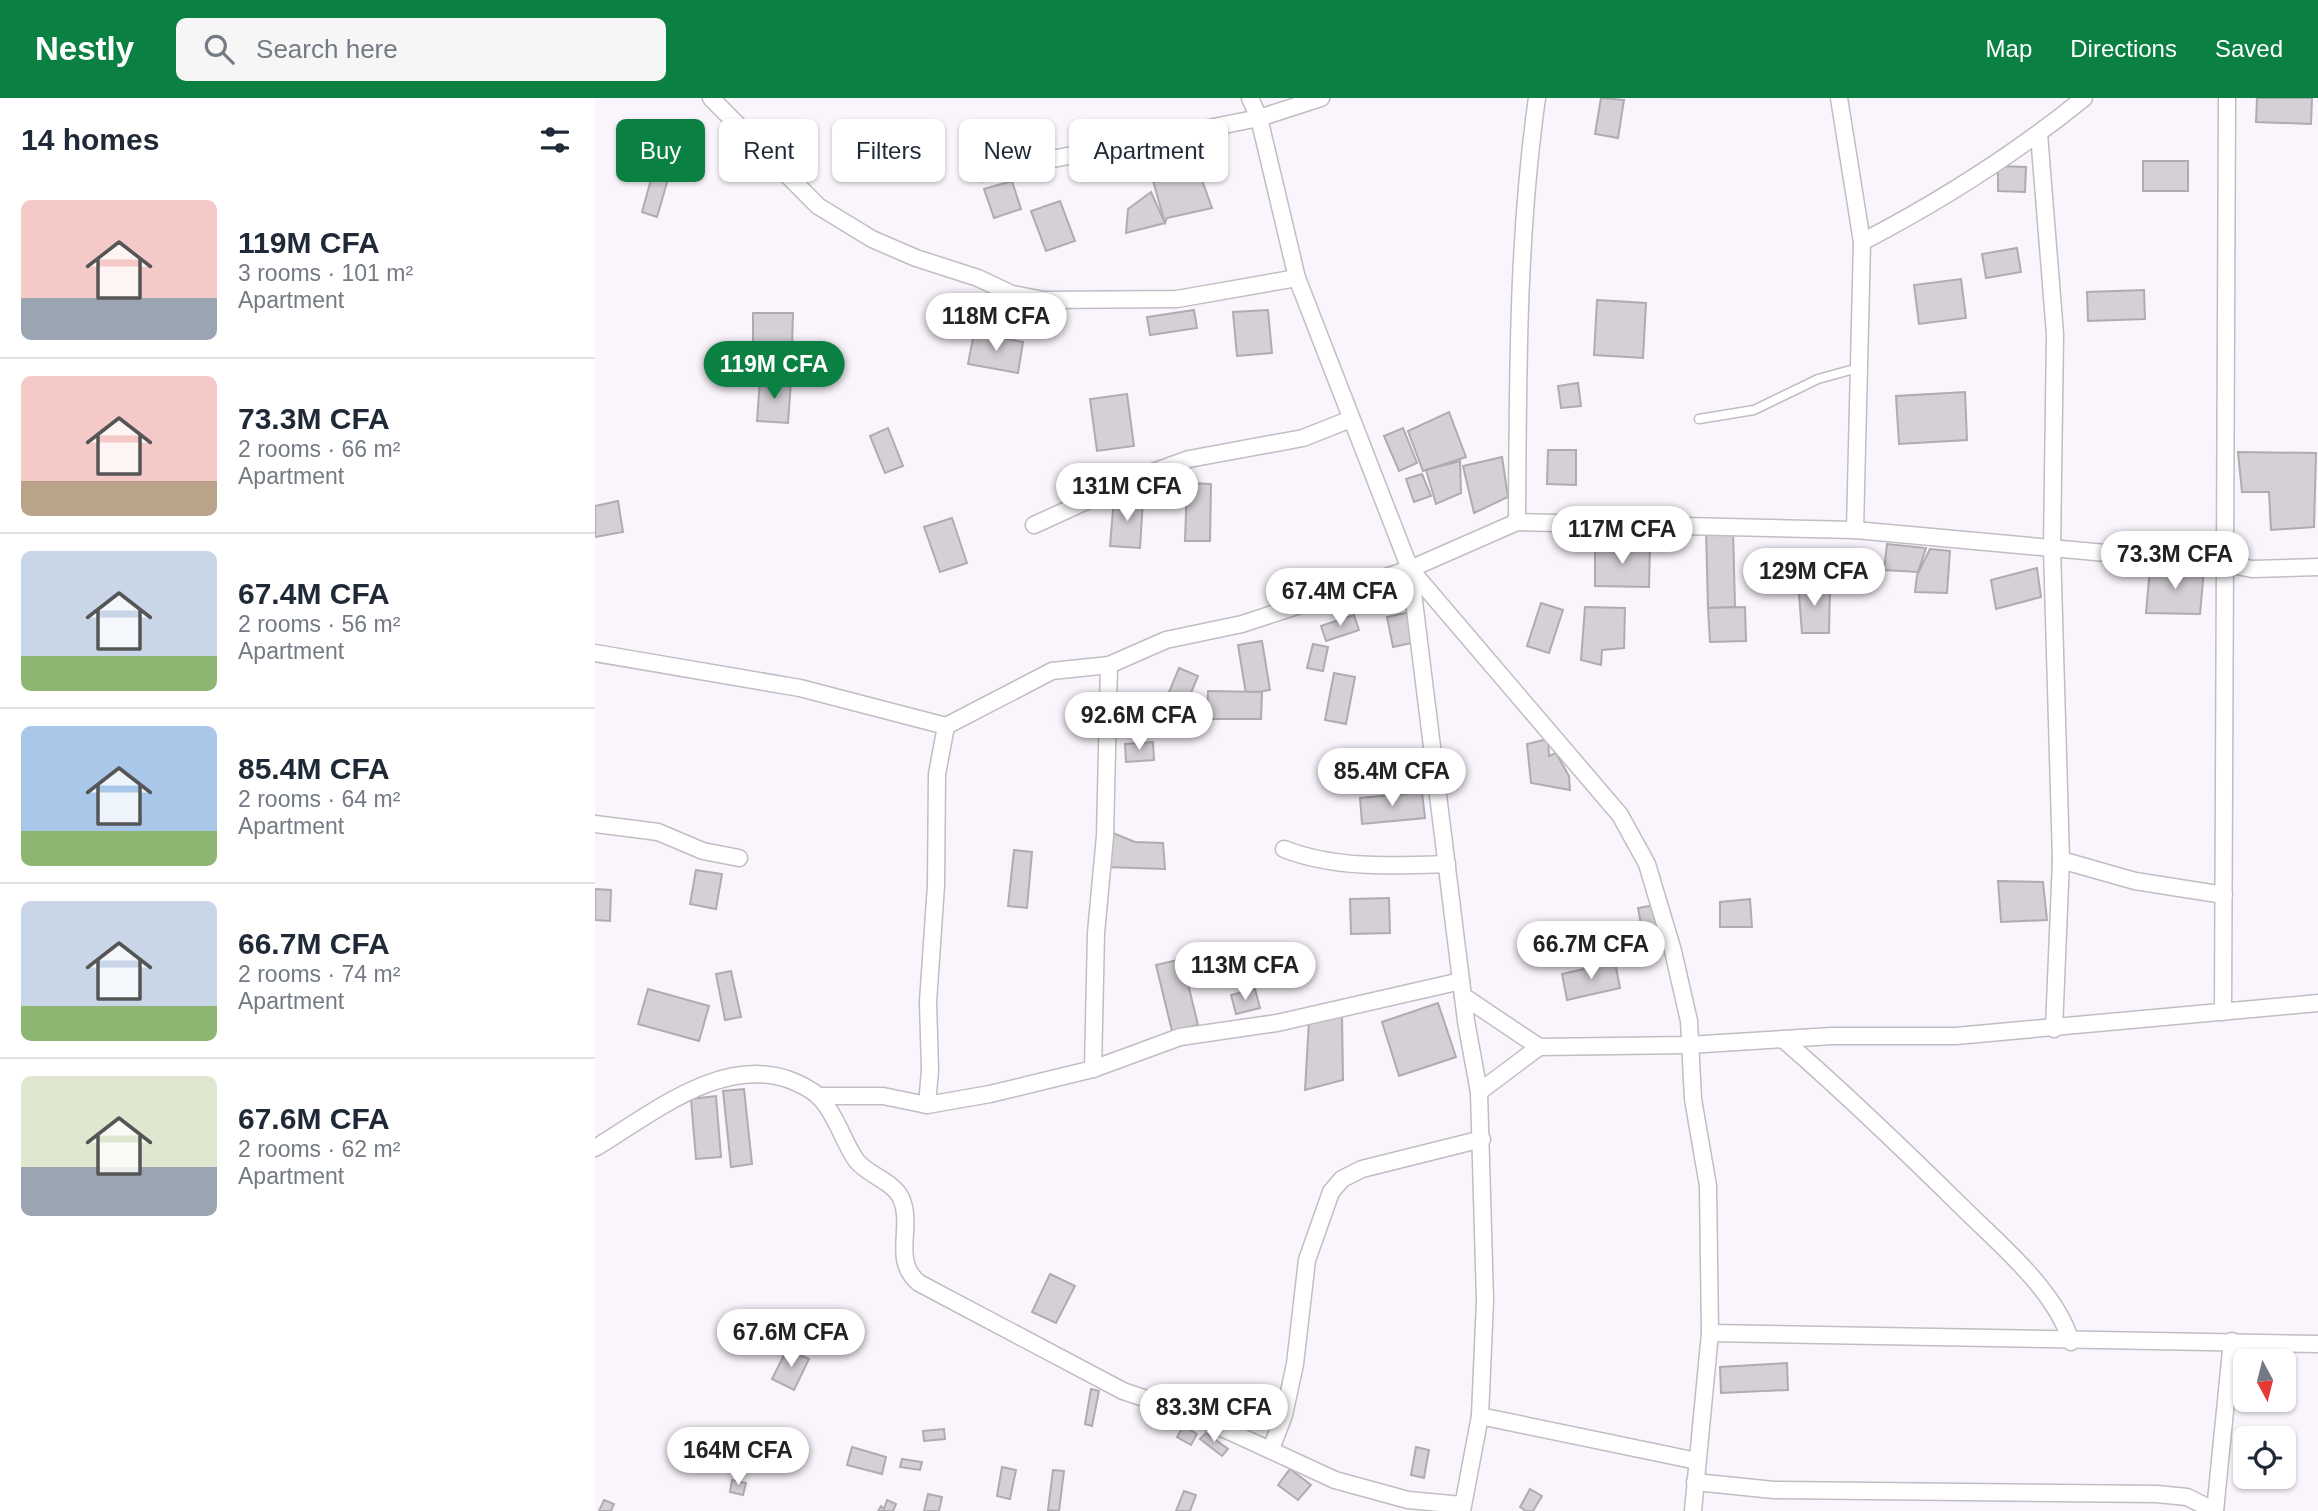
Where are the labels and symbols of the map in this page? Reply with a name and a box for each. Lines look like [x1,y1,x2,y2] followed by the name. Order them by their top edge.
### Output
[924,294,1068,353] pin: 118M CFA
[702,342,846,401] pin: 119M CFA
[1055,464,1199,523] pin: 131M CFA
[1550,506,1694,566] pin: 117M CFA
[2095,532,2255,591] pin: 73.3M CFA
[1742,548,1886,608] pin: 129M CFA
[1260,568,1420,628] pin: 67.4M CFA
[1059,692,1219,752] pin: 92.6M CFA
[1312,748,1472,808] pin: 85.4M CFA
[1511,922,1671,981] pin: 66.7M CFA
[1173,942,1317,1002] pin: 113M CFA
[711,1310,871,1369] pin: 67.6M CFA
[2233,1349,2296,1412] north arrow
[1134,1384,1294,1444] pin: 83.3M CFA
[666,1428,810,1487] pin: 164M CFA

